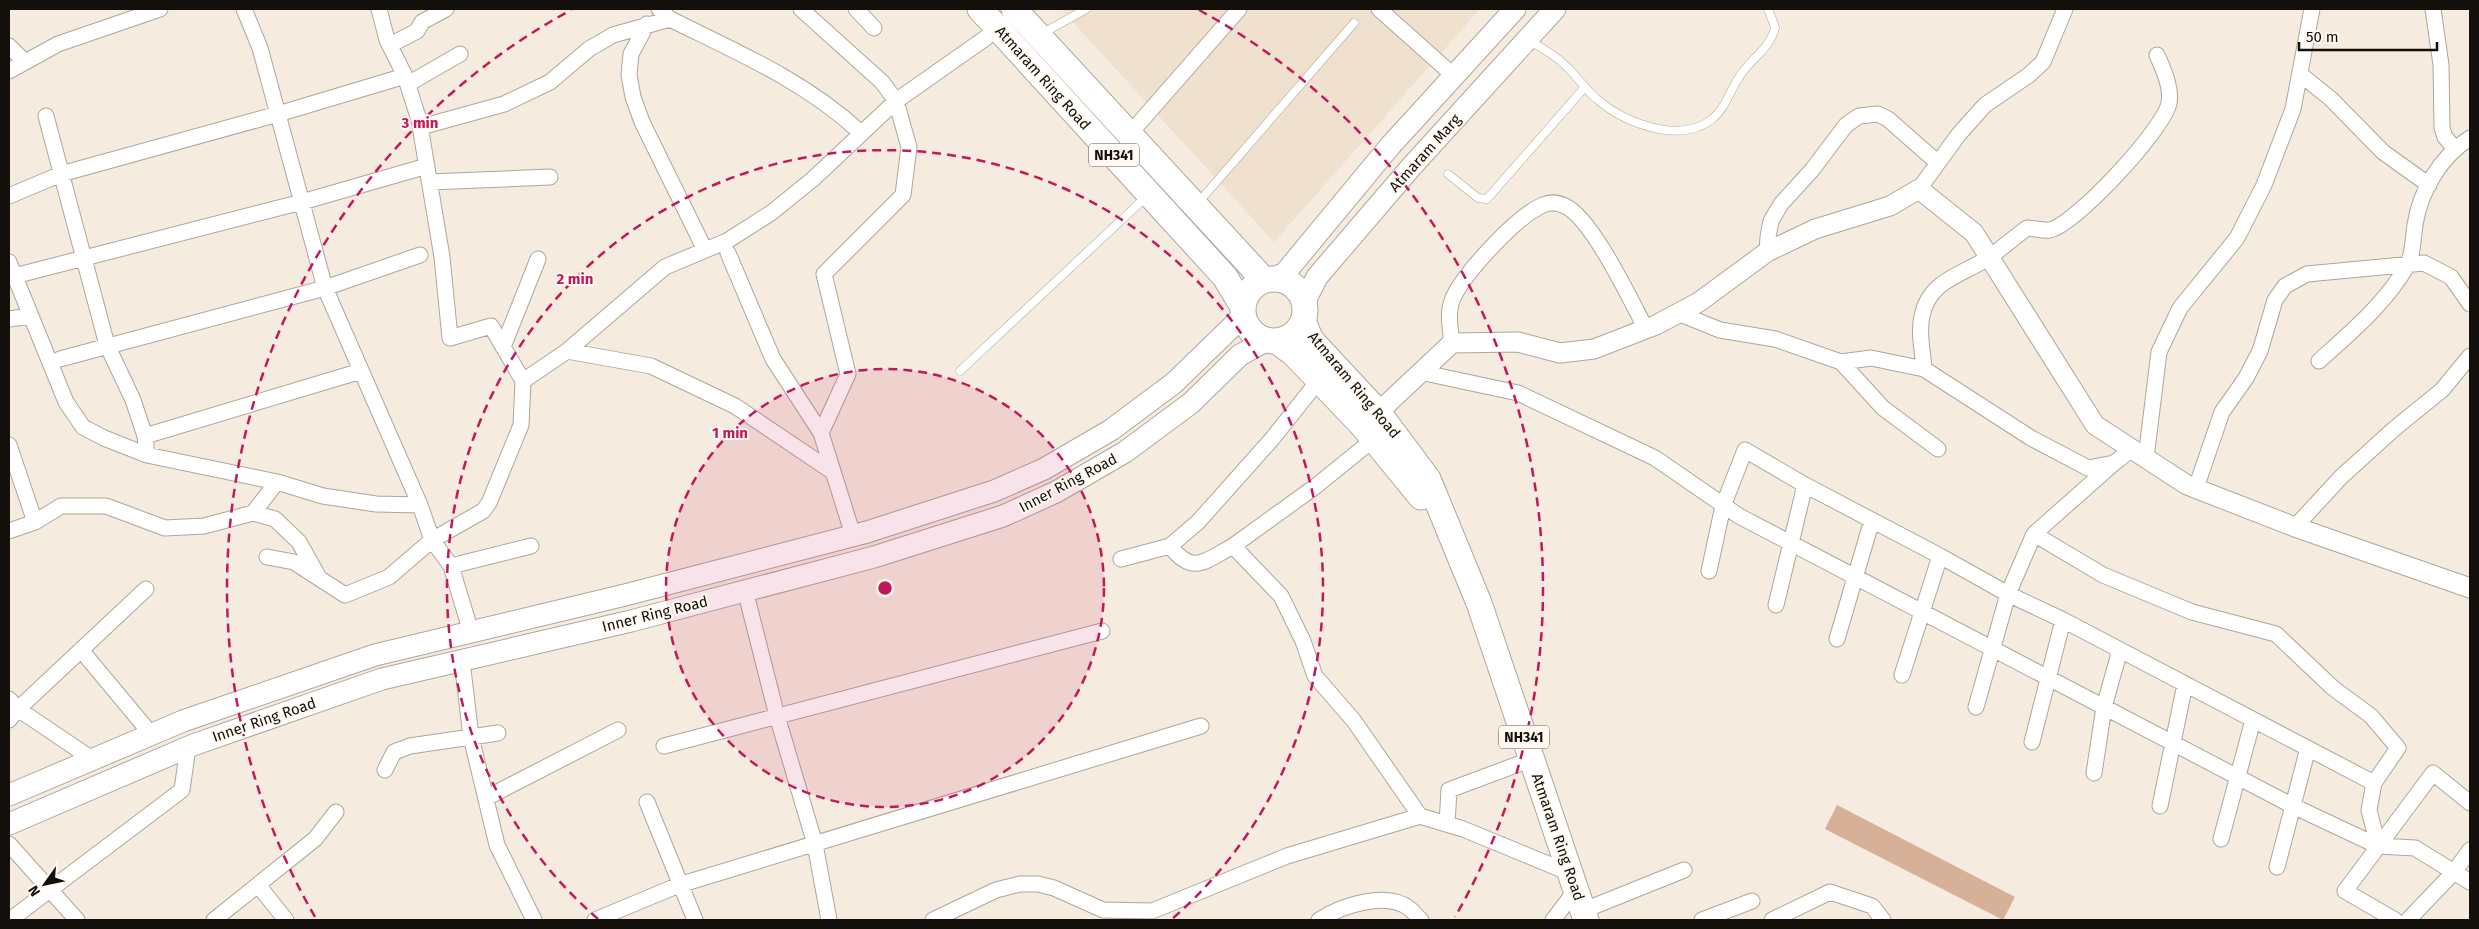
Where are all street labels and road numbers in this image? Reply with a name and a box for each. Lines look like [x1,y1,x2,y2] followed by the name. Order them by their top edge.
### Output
[992,22,1094,134] street label: Atmaram Ring Road
[1385,110,1465,196] street label: Atmaram Marg
[1089,144,1139,166] road number: NH341
[1304,328,1404,442] street label: Atmaram Ring Road
[1016,450,1120,516] street label: Inner Ring Road
[600,592,710,636] street label: Inner Ring Road
[210,694,318,746] street label: Inner Ring Road
[1499,726,1549,749] road number: NH341
[1528,771,1588,903] street label: Atmaram Ring Road

